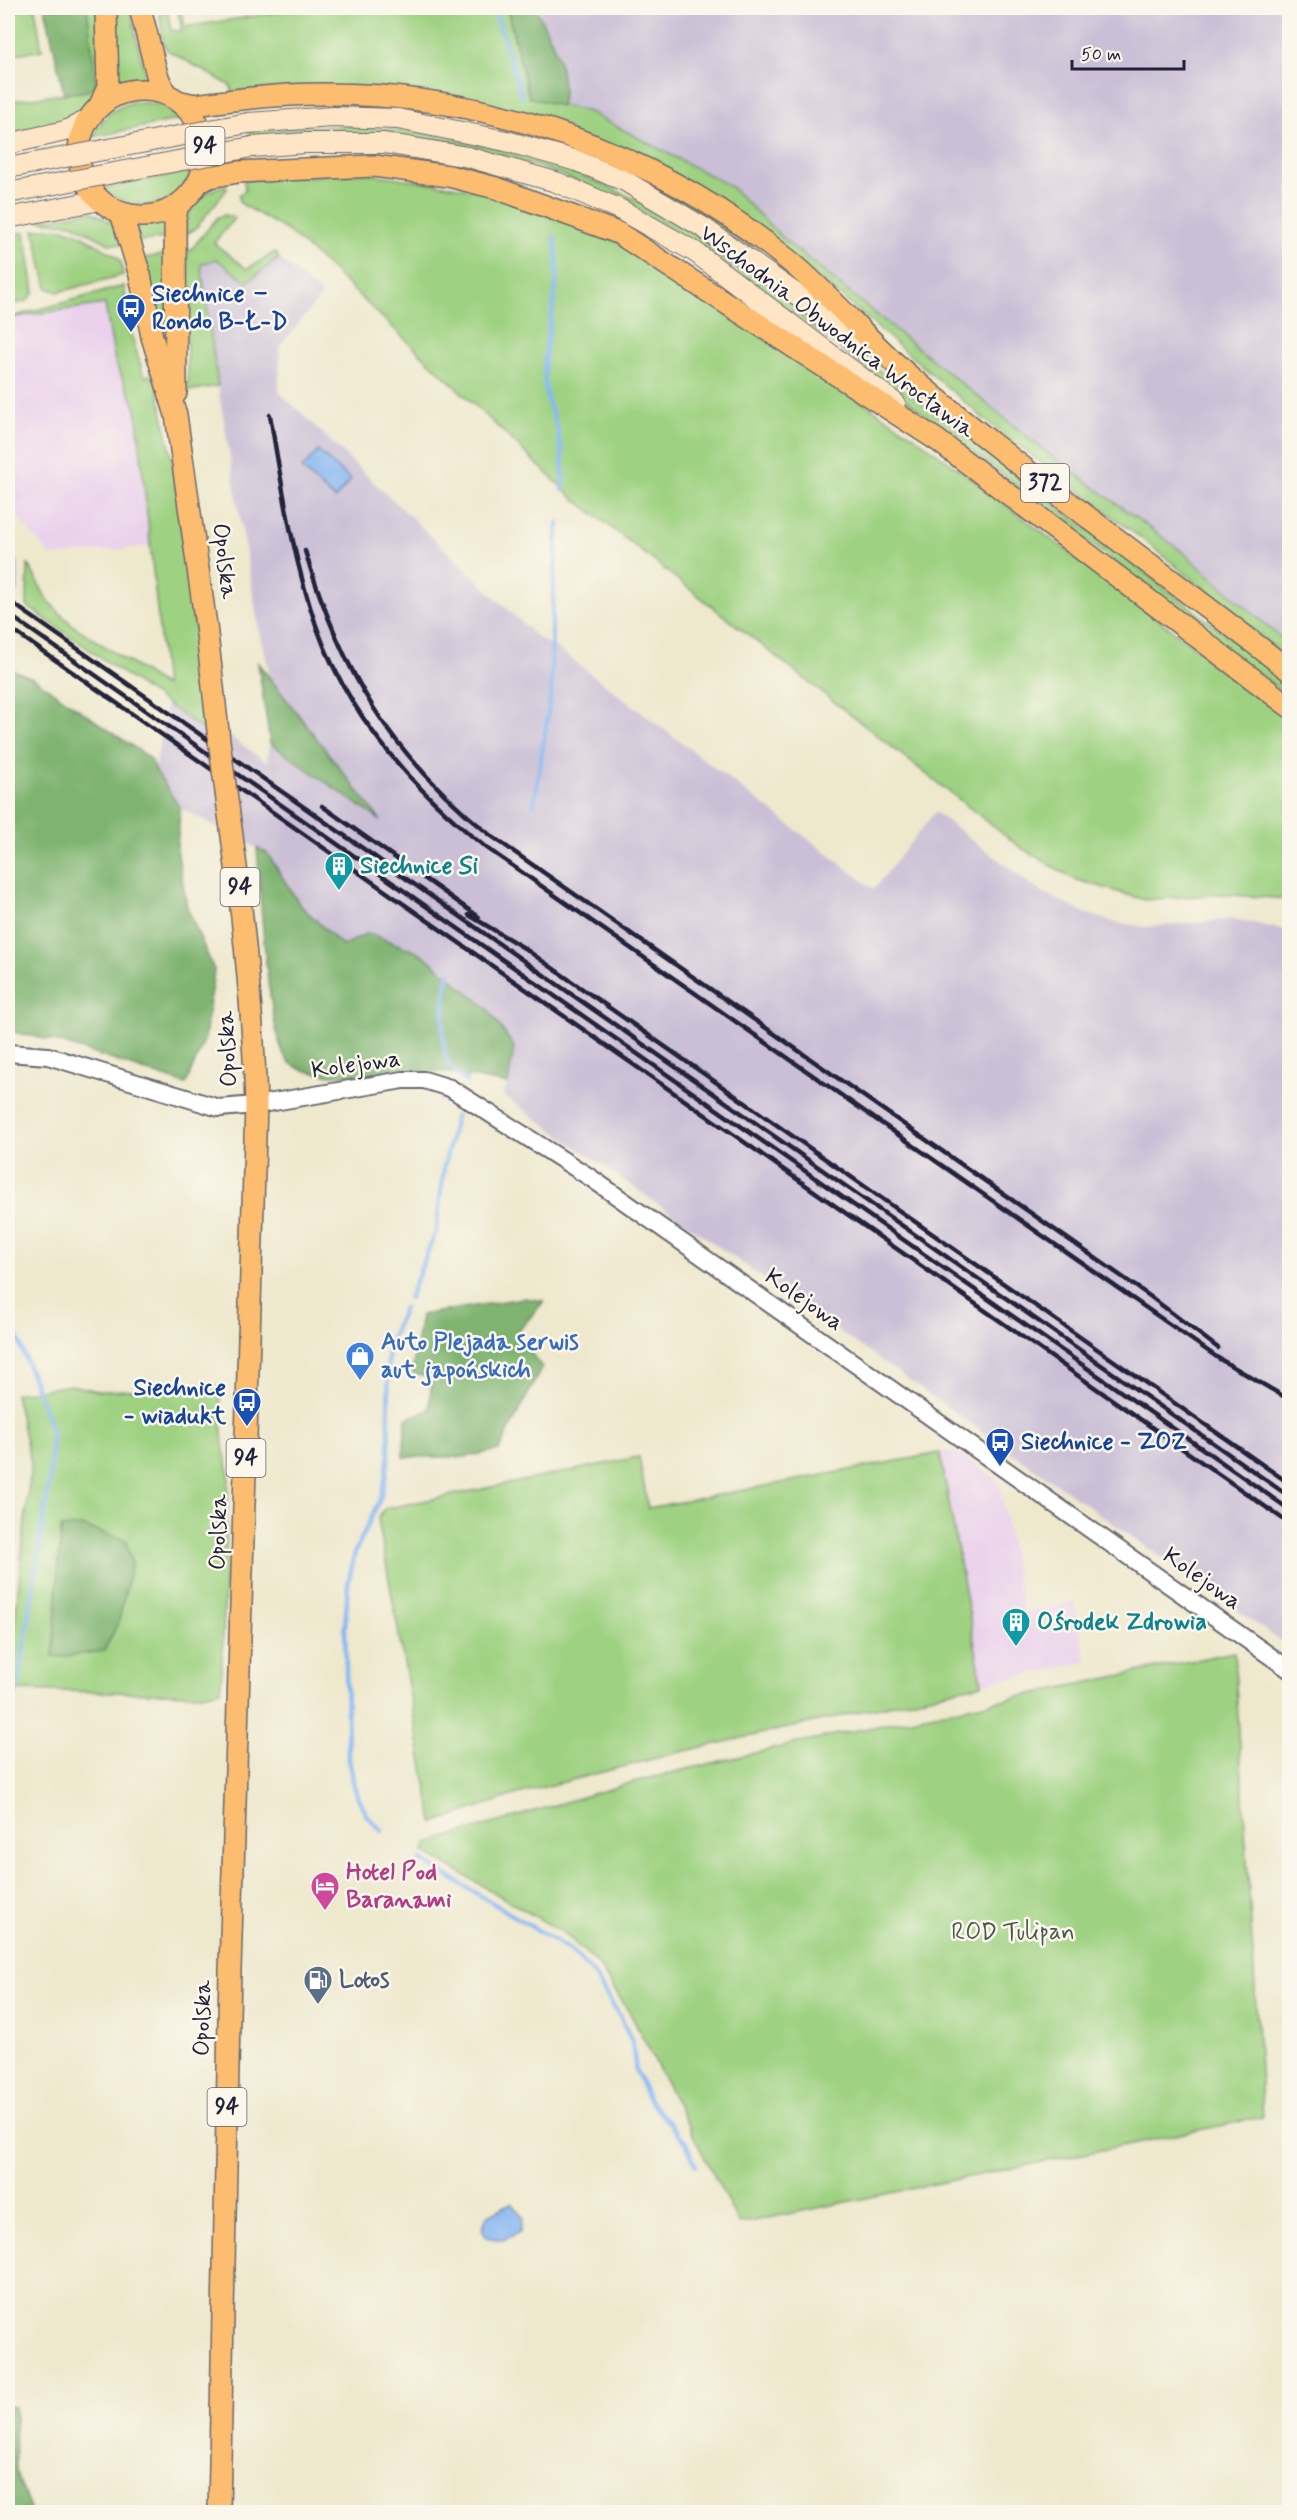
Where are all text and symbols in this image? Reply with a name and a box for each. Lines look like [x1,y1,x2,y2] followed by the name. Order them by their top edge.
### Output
[1072,33,1184,71] scale bar
[1081,43,1121,67] text: 50 m
[186,127,224,165] road number: 94
[693,218,981,446] street label: Wschodnia Obwodnica Wrocławia
[152,279,288,338] place label: Siechnice – Rondo B-Ł-D
[115,292,147,334] bus stop icon: Siechnice – Rondo B-Ł-D
[1021,464,1069,502] road number: 372
[204,521,244,601] street label: Opolska
[323,850,355,892] building icon: Siechnice Si
[360,851,478,882] place label: Siechnice Si
[220,868,260,906] road number: 94
[210,1010,245,1088] street label: Opolska
[310,1043,402,1087] street label: Kolejowa
[758,1262,850,1338] street label: Kolejowa
[381,1327,579,1386] place label: Auto Plejada serwis aut japońskich
[344,1340,376,1382] shop icon: Auto Plejada serwis aut japońskich
[124,1373,227,1432] place label: Siechnice - wiadukt
[231,1386,263,1428] bus stop icon: Siechnice - wiadukt
[984,1426,1016,1468] bus stop icon: Siechnice - ZOZ
[1021,1427,1187,1458] place label: Siechnice - ZOZ
[226,1439,266,1477] road number: 94
[203,1493,235,1570] street label: Opolska
[1156,1541,1248,1617] street label: Kolejowa
[1000,1606,1032,1648] building icon: Ośrodek Zdrowia
[1037,1607,1207,1638] place label: Ośrodek Zdrowia
[346,1857,452,1916] place label: Hotel Pod Baranami
[309,1870,341,1912] hotel icon: Hotel Pod Baranami
[951,1917,1075,1948] park label: ROD Tulipan
[302,1964,334,2006] fuel station icon: Lotos
[339,1965,390,1996] place label: Lotos
[187,1979,219,2056] street label: Opolska
[208,2088,246,2126] road number: 94

